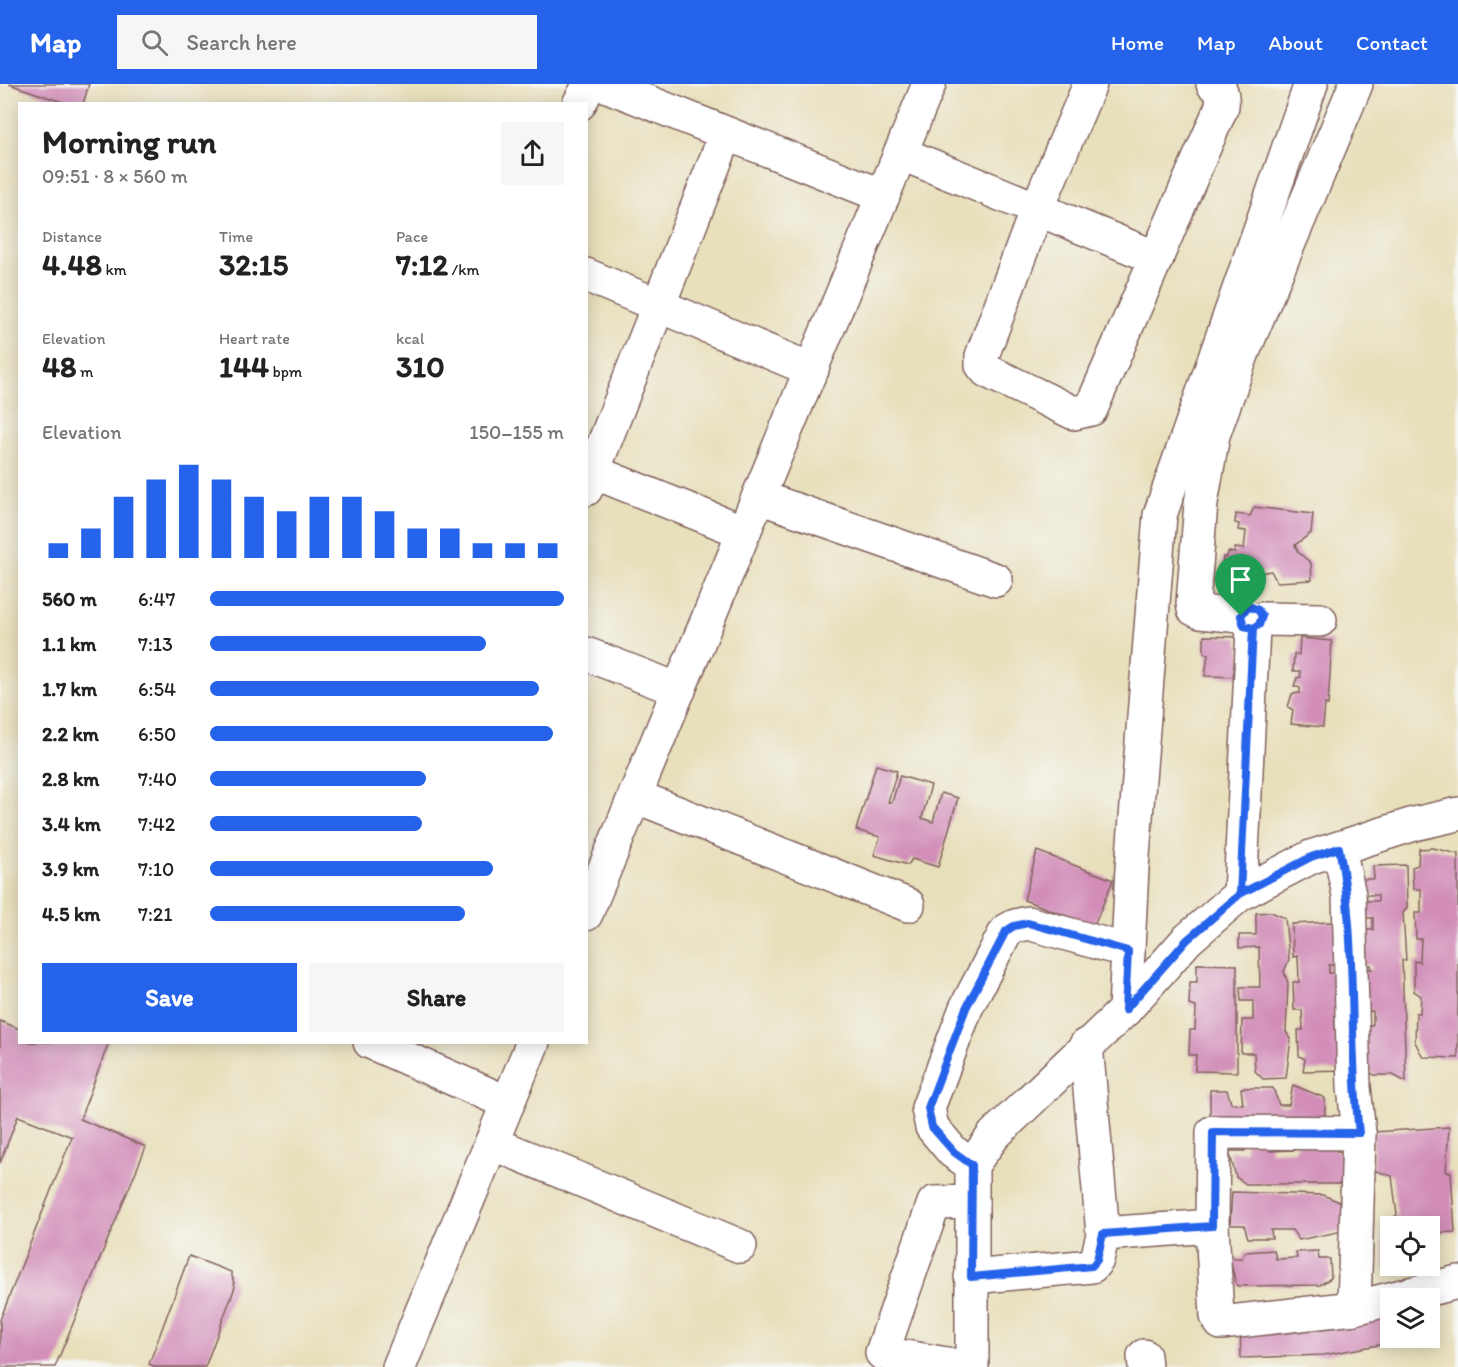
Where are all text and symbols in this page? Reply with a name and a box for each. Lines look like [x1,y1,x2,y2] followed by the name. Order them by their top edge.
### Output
[117,15,537,69] search box
[30,25,81,59] text: Map
[138,26,171,59] icon: search
[186,29,297,56] text: Search here
[1111,30,1164,55] text: Home
[1197,30,1236,55] text: Map
[1269,30,1323,55] text: About
[1356,30,1428,55] text: Contact
[42,122,217,161] text: Morning run
[501,122,564,185] button: share
[42,164,188,188] text: 09:51 · 8 × 560 m
[42,227,102,246] text: Distance
[219,227,253,246] text: Time
[396,227,428,246] text: Pace
[42,246,102,283] text: 4.48
[219,246,288,283] text: 32:15
[396,246,448,283] text: 7:12
[102,260,127,279] text: km
[448,260,479,279] text: /km
[42,329,106,348] text: Elevation
[219,329,290,348] text: Heart rate
[396,329,424,348] text: kcal
[42,348,76,385] text: 48
[219,348,269,385] text: 144
[396,348,445,385] text: 310
[76,362,94,381] text: m
[269,362,302,381] text: bpm
[42,420,121,444] text: Elevation
[469,420,564,444] text: 150–155 m
[1215,554,1266,616] pin
[1224,563,1257,596] icon: arrive
[42,587,97,611] text: 560 m
[138,587,175,611] text: 6:47
[42,632,96,656] text: 1.1 km
[138,632,173,656] text: 7:13
[42,677,97,701] text: 1.7 km
[138,677,176,701] text: 6:54
[42,722,99,746] text: 2.2 km
[138,722,176,746] text: 6:50
[42,767,99,791] text: 2.8 km
[138,767,177,791] text: 7:40
[42,812,101,836] text: 3.4 km
[138,812,175,836] text: 7:42
[42,857,99,881] text: 3.9 km
[138,857,174,881] text: 7:10
[42,902,100,926] text: 4.5 km
[138,902,173,926] text: 7:21
[42,963,297,1032] button: Save
[309,963,564,1032] button: Share
[1380,1216,1440,1348] map controls
[1380,1216,1440,1276] button: locate
[1380,1288,1440,1348] button: layers

